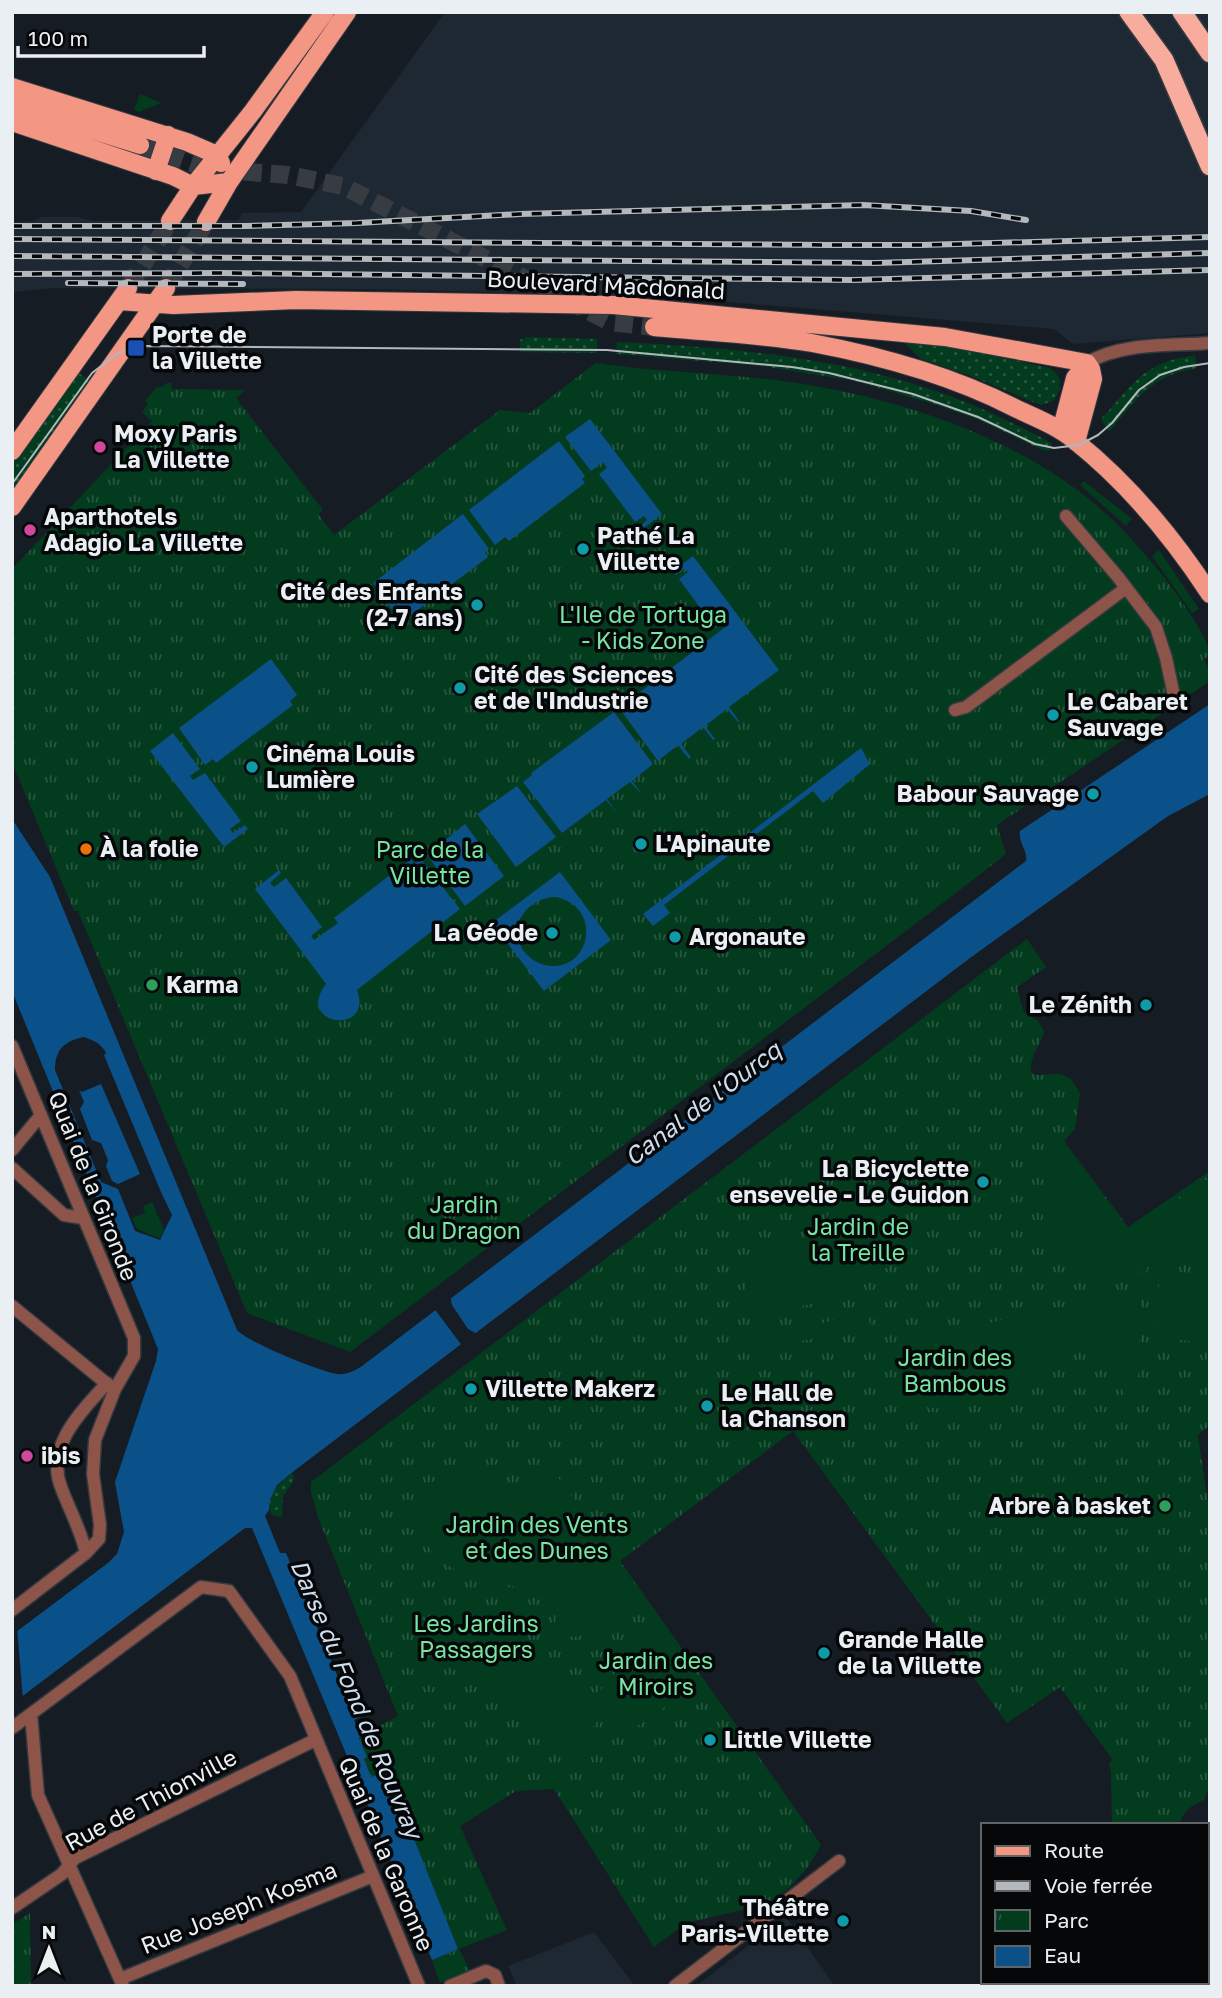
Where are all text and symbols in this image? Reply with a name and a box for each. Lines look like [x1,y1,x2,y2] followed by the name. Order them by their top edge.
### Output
[18,14,203,58] scale bar
[28,25,88,51] text: 100 m
[486,264,726,304] street label: Boulevard Macdonald
[152,320,262,374] place label: Porte de la Villette
[126,338,146,358] marker: Porte de la Villette
[114,419,238,473] place label: Moxy Paris La Villette
[92,439,108,455] marker: Moxy Paris La Villette
[44,502,243,556] place label: Aparthotels Adagio La Villette
[597,521,695,575] place label: Pathé La Villette
[22,522,38,538] marker: Aparthotels Adagio La Villette
[575,541,591,557] marker: Pathé La Villette
[280,577,463,631] place label: Cité des Enfants (2-7 ans)
[469,597,485,613] marker: Cité des Enfants (2-7 ans)
[559,600,727,654] park label: L'Ile de Tortuga - Kids Zone
[474,660,674,714] place label: Cité des Sciences et de l'Industrie
[452,680,468,696] marker: Cité des Sciences et de l'Industrie
[1067,687,1188,741] place label: Le Cabaret Sauvage
[1045,707,1061,723] marker: Le Cabaret Sauvage
[266,739,415,793] place label: Cinéma Louis Lumière
[244,759,260,775] marker: Cinéma Louis Lumière
[897,779,1079,807] place label: Babour Sauvage
[1085,786,1101,802] marker: Babour Sauvage
[655,829,771,857] place label: L'Apinaute
[100,834,199,862] place label: À la folie
[376,835,484,889] park label: Parc de la Villette
[633,836,649,852] marker: L'Apinaute
[78,841,94,857] marker: À la folie
[434,918,538,946] place label: La Géode
[689,922,806,950] place label: Argonaute
[544,925,560,941] marker: La Géode
[667,929,683,945] marker: Argonaute
[166,970,238,998] place label: Karma
[144,977,160,993] marker: Karma
[1028,990,1132,1018] place label: Le Zénith
[1138,997,1154,1013] marker: Le Zénith
[618,1033,788,1171] water label: Canal de l'Ourcq
[43,1087,145,1284] street label: Quai de la Gironde
[730,1154,969,1208] place label: La Bicyclette ensevelie - Le Guidon
[975,1174,991,1190] marker: La Bicyclette ensevelie - Le Guidon
[407,1190,521,1244] park label: Jardin du Dragon
[807,1212,909,1266] park label: Jardin de la Treille
[898,1343,1012,1397] park label: Jardin des Bambous
[485,1374,655,1402] place label: Villette Makerz
[721,1378,846,1432] place label: Le Hall de la Chanson
[463,1381,479,1397] marker: Villette Makerz
[699,1398,715,1414] marker: Le Hall de la Chanson
[41,1441,81,1469] place label: ibis
[19,1448,35,1464] marker: ibis
[989,1491,1151,1519] place label: Arbre à basket
[1157,1498,1173,1514] marker: Arbre à basket
[446,1510,628,1564] park label: Jardin des Vents et des Dunes
[284,1555,431,1846] water label: Darse du Fond de Rouvray
[413,1609,539,1663] park label: Les Jardins Passagers
[838,1625,984,1679] place label: Grande Halle de la Villette
[816,1645,832,1661] marker: Grande Halle de la Villette
[599,1646,713,1700] park label: Jardin des Miroirs
[724,1725,872,1753] place label: Little Villette
[702,1732,718,1748] marker: Little Villette
[60,1742,241,1856] street label: Rue de Thionville
[333,1752,441,1955] street label: Quai de la Garonne
[981,1823,1208,1984] legend
[1044,1837,1104,1863] text: Route
[136,1855,341,1959] street label: Rue Joseph Kosma
[1044,1872,1153,1898] text: Voie ferrée
[681,1893,829,1947] place label: Théâtre Paris-Villette
[1044,1907,1089,1933] text: Parc
[835,1913,851,1929] marker: Théâtre Paris-Villette
[14,1914,84,1984] north arrow
[42,1920,56,1943] text: N
[1044,1942,1081,1968] text: Eau

